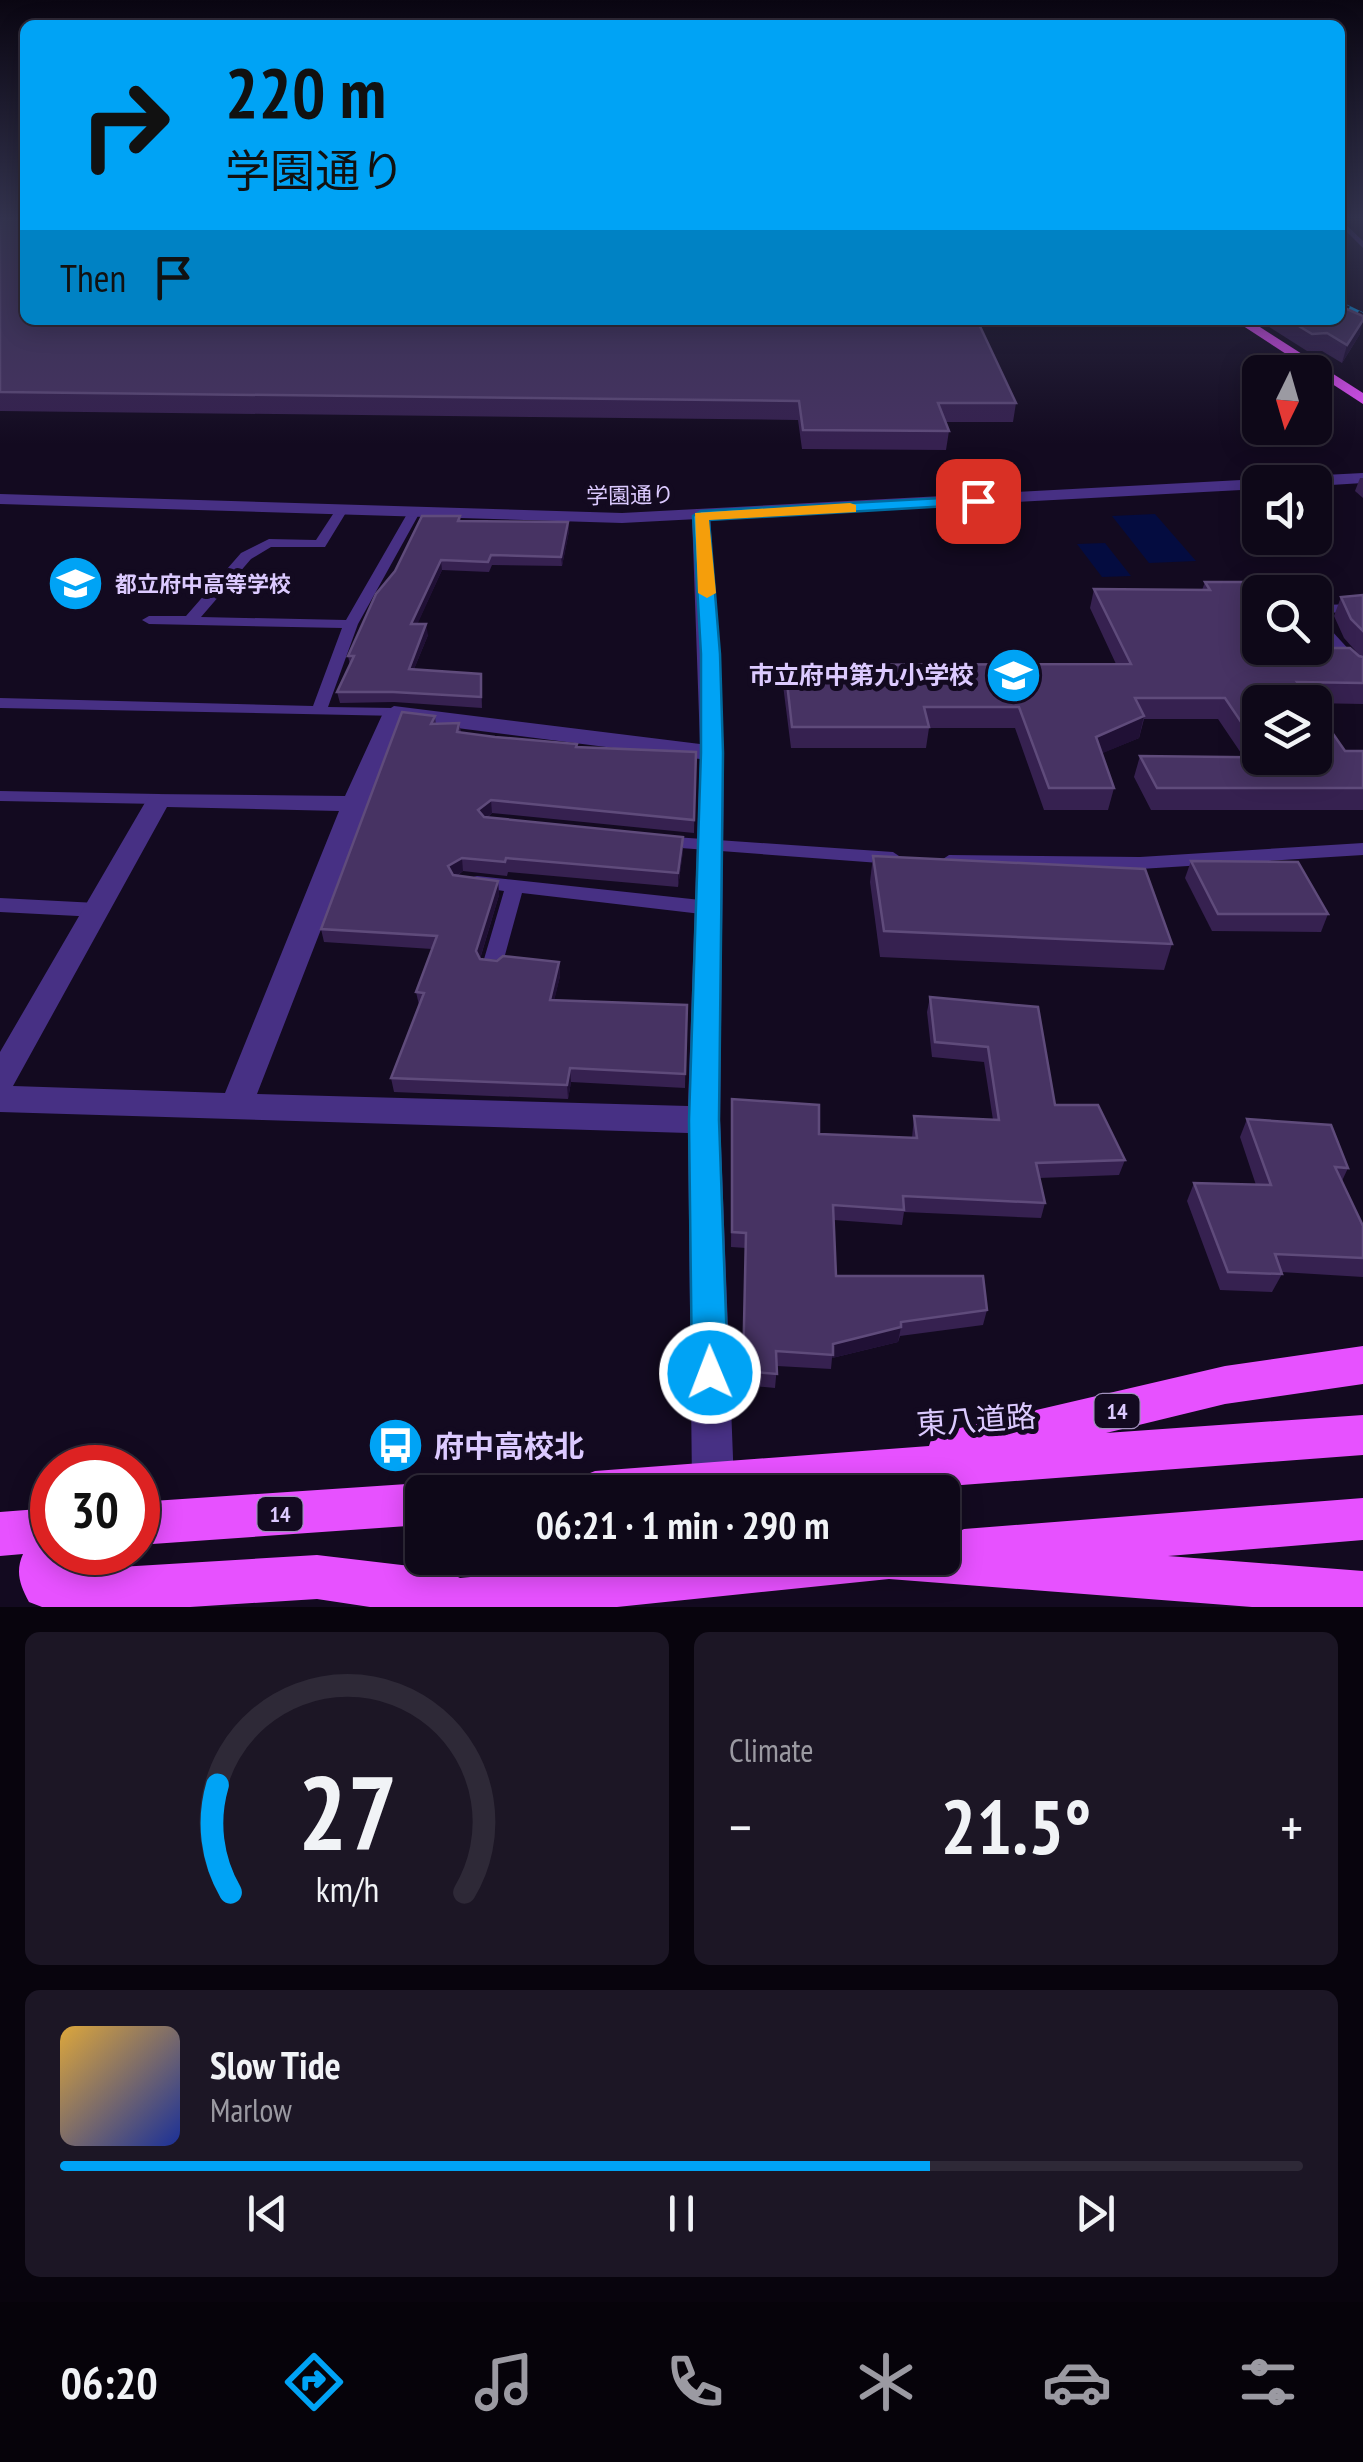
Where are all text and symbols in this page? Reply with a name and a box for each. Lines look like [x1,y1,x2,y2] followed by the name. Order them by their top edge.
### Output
[225,47,386,137] text: 220 m
[60,60,190,190] icon: right
[225,141,405,199] text: 学園通り
[146,250,201,305] icon: arrive
[60,253,126,302] text: Then
[1242,355,1332,445] north arrow
[1242,355,1332,775] map controls
[936,459,1021,544] pin
[1242,465,1332,555] button: sound
[951,474,1006,529] icon: arrive
[586,480,674,510] street label: 学園通り
[46,554,106,614] school or university icon: 都立府中高等学校
[115,570,291,598] place label: 都立府中高等学校
[1242,575,1332,665] button: search
[983,645,1043,705] school or university icon: 市立府中第九小学校
[749,659,974,691] place label: 市立府中第九小学校
[1242,685,1332,775] button: layers
[658,1321,762,1425] position arrow
[1094,1394,1140,1428] road number: 14
[915,1395,1037,1443] street label: 東八道路
[365,1415,425,1475] bus stop icon: 府中高校北
[434,1426,584,1465] place label: 府中高校北
[30,1445,160,1575] speed limit sign: 30
[258,1497,302,1531] road number: 14
[536,1500,829,1549] text: 06:21 · 1 min · 290 m
[729,1729,813,1771] text: Climate
[297,1744,397,1879] text: 27
[941,1778,1091,1875] text: 21.5°
[729,1791,752,1862] text: −
[1280,1791,1303,1862] text: +
[315,1866,379,1912] text: km/h
[210,2040,341,2089] text: Slow Tide
[210,2089,292,2131] text: Marlow
[240,2186,295,2241] icon: previous
[654,2186,709,2241] icon: pause
[1068,2186,1123,2241] icon: next
[279,2347,349,2417] icon: directions
[469,2347,539,2417] icon: music
[660,2347,730,2417] icon: phone
[851,2347,921,2417] icon: climate
[1042,2347,1112,2417] icon: car
[1233,2347,1303,2417] icon: filters
[60,2353,158,2411] text: 06:20

